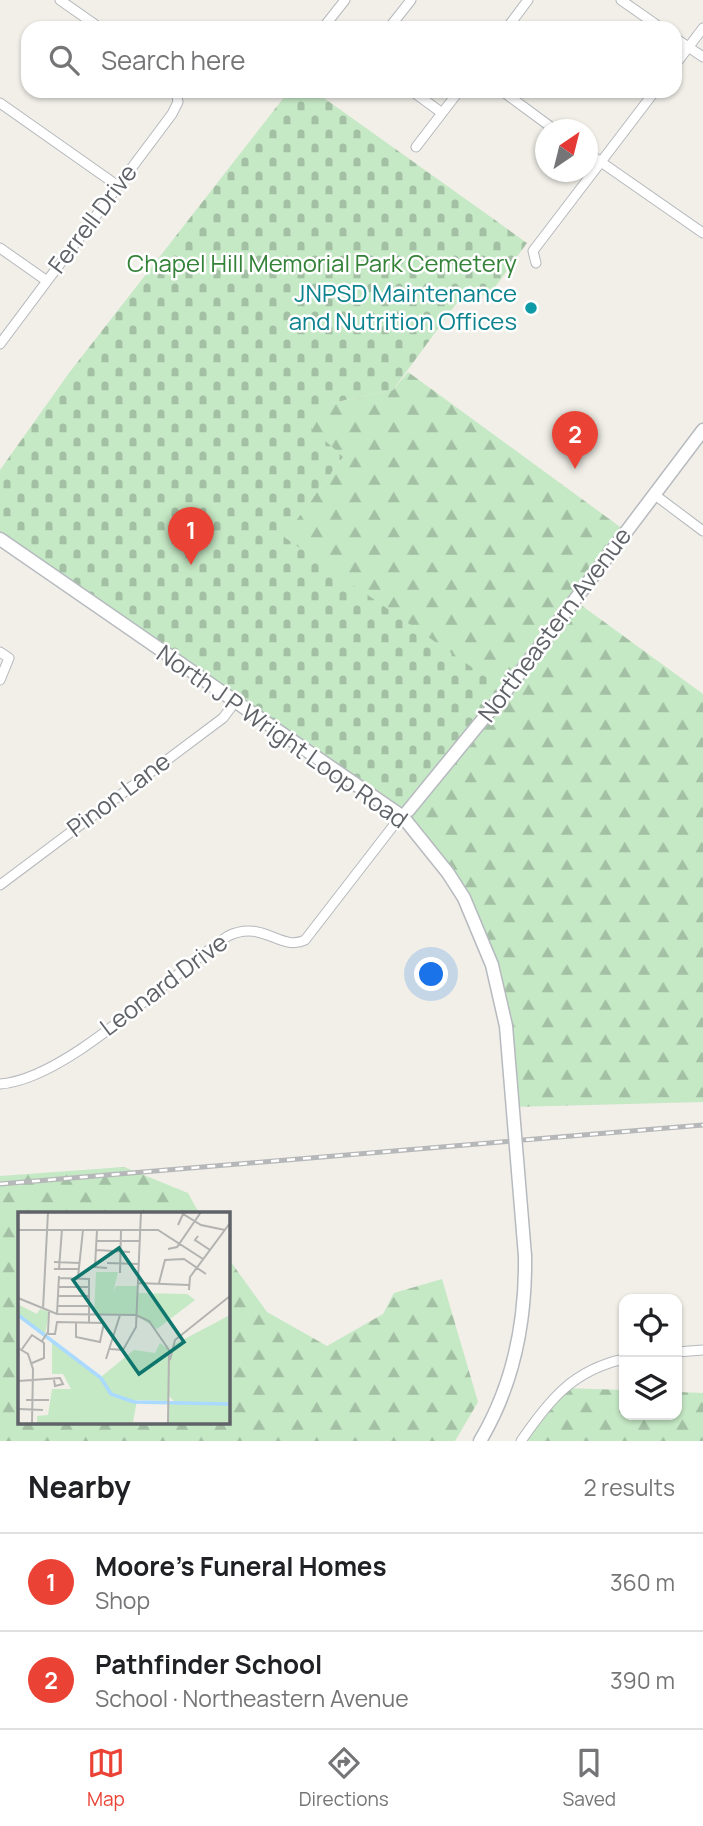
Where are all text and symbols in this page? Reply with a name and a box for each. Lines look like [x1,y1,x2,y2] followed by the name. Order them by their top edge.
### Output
[21,21,682,98] search box
[45,41,83,79] icon: search
[101,42,246,78] text: Search here
[535,119,598,182] north arrow
[40,157,144,280] street label: Ferrell Drive
[127,246,517,279] park label: Chapel Hill Memorial Park Cemetery
[289,276,517,337] place label: JNPSD Maintenance and Nutrition Offices
[523,300,539,316] marker: JNPSD Maintenance and Nutrition Offices
[552,411,598,469] pin: 2
[168,507,214,565] pin: 1
[470,520,638,728] street label: Northeastern Avenue
[151,636,415,835] street label: North J P Wright Loop Road
[60,744,176,843] street label: Pinon Lane
[93,925,234,1043] street label: Leonard Drive
[414,957,448,991] your location
[18,1212,229,1423] inset map
[619,1294,682,1420] map controls
[619,1294,682,1357] button: locate
[619,1357,682,1420] button: layers
[28,1466,131,1507] text: Nearby
[583,1471,675,1503] text: 2 results
[95,1548,387,1584] text: Moore's Funeral Homes
[46,1566,56,1598] text: 1
[610,1566,675,1598] text: 360 m
[95,1584,150,1616] text: Shop
[95,1646,322,1682] text: Pathfinder School
[44,1664,58,1696] text: 2
[610,1664,675,1696] text: 390 m
[95,1682,409,1714] text: School · Northeastern Avenue
[87,1744,125,1812] tab: Map
[299,1744,389,1812] tab: Directions
[563,1744,616,1812] tab: Saved

